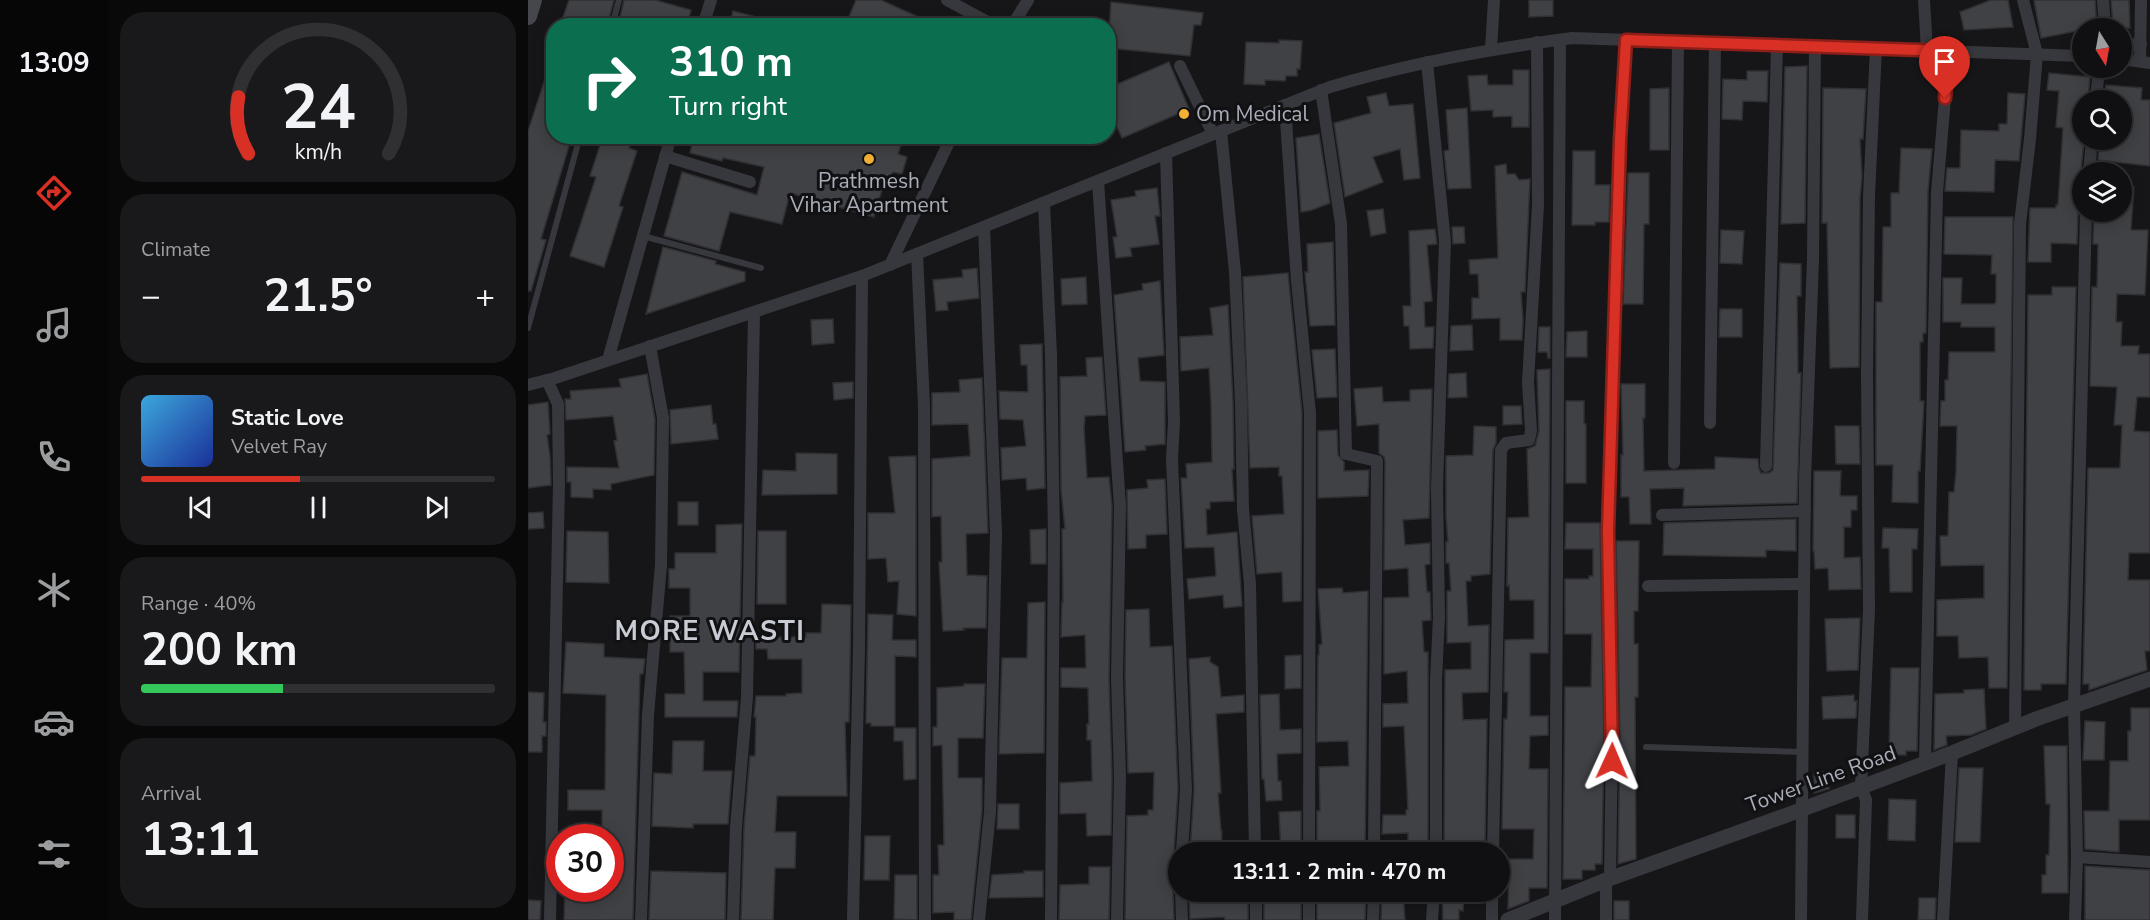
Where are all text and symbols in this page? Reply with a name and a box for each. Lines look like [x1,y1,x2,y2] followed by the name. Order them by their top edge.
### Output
[2072,18,2132,78] north arrow
[2072,18,2132,222] map controls
[669,34,793,91] text: 310 m
[1919,36,1970,98] pin
[570,42,648,120] icon: right
[18,45,90,82] text: 13:09
[1928,45,1961,78] icon: arrive
[281,65,355,150] text: 24
[669,88,787,125] text: Turn right
[2072,90,2132,150] button: search
[1196,100,1309,128] place label: Om Medical
[1177,107,1191,121] marker: Om Medical
[294,137,342,167] text: km/h
[862,152,876,166] marker: Prathmesh Vihar Apartment
[2072,162,2132,222] button: layers
[789,167,949,219] place label: Prathmesh Vihar Apartment
[33,172,75,214] icon: directions
[141,236,210,263] text: Climate
[263,266,373,327] text: 21.5°
[141,274,161,319] text: −
[475,274,495,319] text: +
[33,304,75,346] icon: music
[231,403,344,433] text: Static Love
[231,433,327,460] text: Velvet Ray
[33,436,75,478] icon: phone
[184,491,217,524] icon: previous
[302,491,335,524] icon: pause
[420,491,453,524] icon: next
[33,569,75,611] icon: climate
[141,590,256,617] text: Range · 40%
[615,613,805,650] district label: MORE WASTI
[141,620,298,681] text: 200 km
[33,701,75,743] icon: car
[1580,729,1644,793] position arrow
[1742,739,1900,819] street label: Tower Line Road
[141,780,201,807] text: Arrival
[141,810,260,871] text: 13:11
[546,824,624,902] speed limit sign: 30
[33,833,75,875] icon: filters
[1232,857,1446,887] text: 13:11 · 2 min · 470 m

